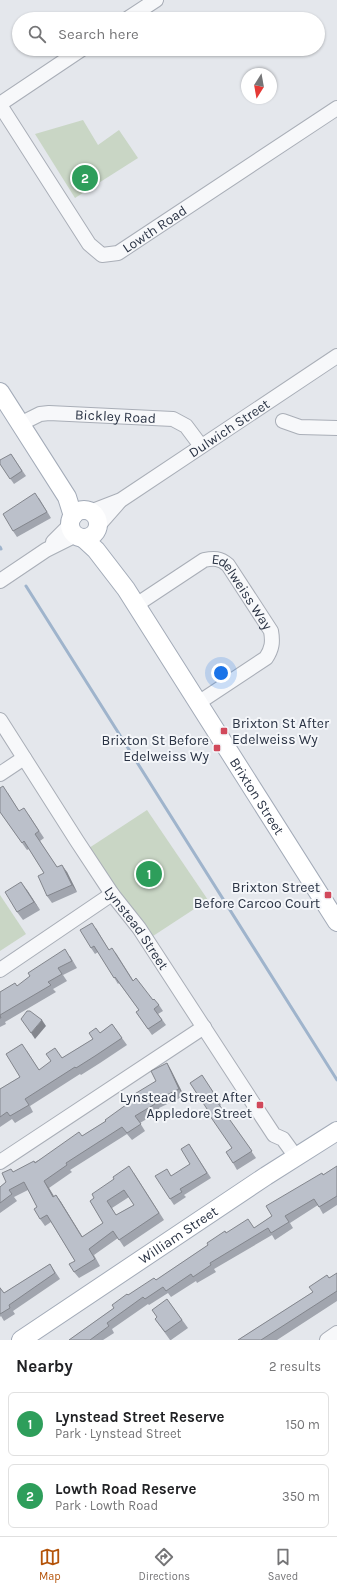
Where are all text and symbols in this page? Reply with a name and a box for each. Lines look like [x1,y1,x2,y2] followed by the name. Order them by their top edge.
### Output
[12,12,325,56] search box
[26,23,48,45] icon: search
[58,25,139,43] text: Search here
[241,68,277,104] north arrow
[72,163,98,193] pin: 2
[119,201,190,256] street label: Lowth Road
[185,395,273,461] street label: Dulwich Street
[75,406,156,427] street label: Bickley Road
[211,550,277,633] street label: Edelweiss Way
[211,663,231,683] your location
[232,715,330,748] place label: Brixton St After Edelweiss Wy
[219,726,229,736] marker: Brixton St After Edelweiss Wy
[102,732,209,765] place label: Brixton St Before Edelweiss Wy
[212,743,222,753] marker: Brixton St Before Edelweiss Wy
[226,754,288,838] street label: Brixton Street
[136,859,162,889] pin: 1
[194,879,320,912] place label: Brixton Street Before Carcoo Court
[101,883,172,973] street label: Lynstead Street
[323,890,333,900] marker: Brixton Street Before Carcoo Court
[120,1089,253,1122] place label: Lynstead Street After Appledore Street
[255,1100,265,1110] marker: Lynstead Street After Appledore Street
[135,1202,221,1267] street label: William Street
[16,1356,73,1376] text: Nearby
[269,1359,321,1374] text: 2 results
[55,1408,224,1426] text: Lynstead Street Reserve
[28,1417,32,1432] text: 1
[285,1417,320,1432] text: 150 m
[55,1426,182,1441] text: Park · Lynstead Street
[55,1480,196,1498] text: Lowth Road Reserve
[26,1489,34,1504] text: 2
[282,1489,320,1504] text: 350 m
[55,1498,158,1513] text: Park · Lowth Road
[39,1546,61,1583] tab: Map
[138,1546,190,1583] tab: Directions
[268,1546,298,1583] tab: Saved

